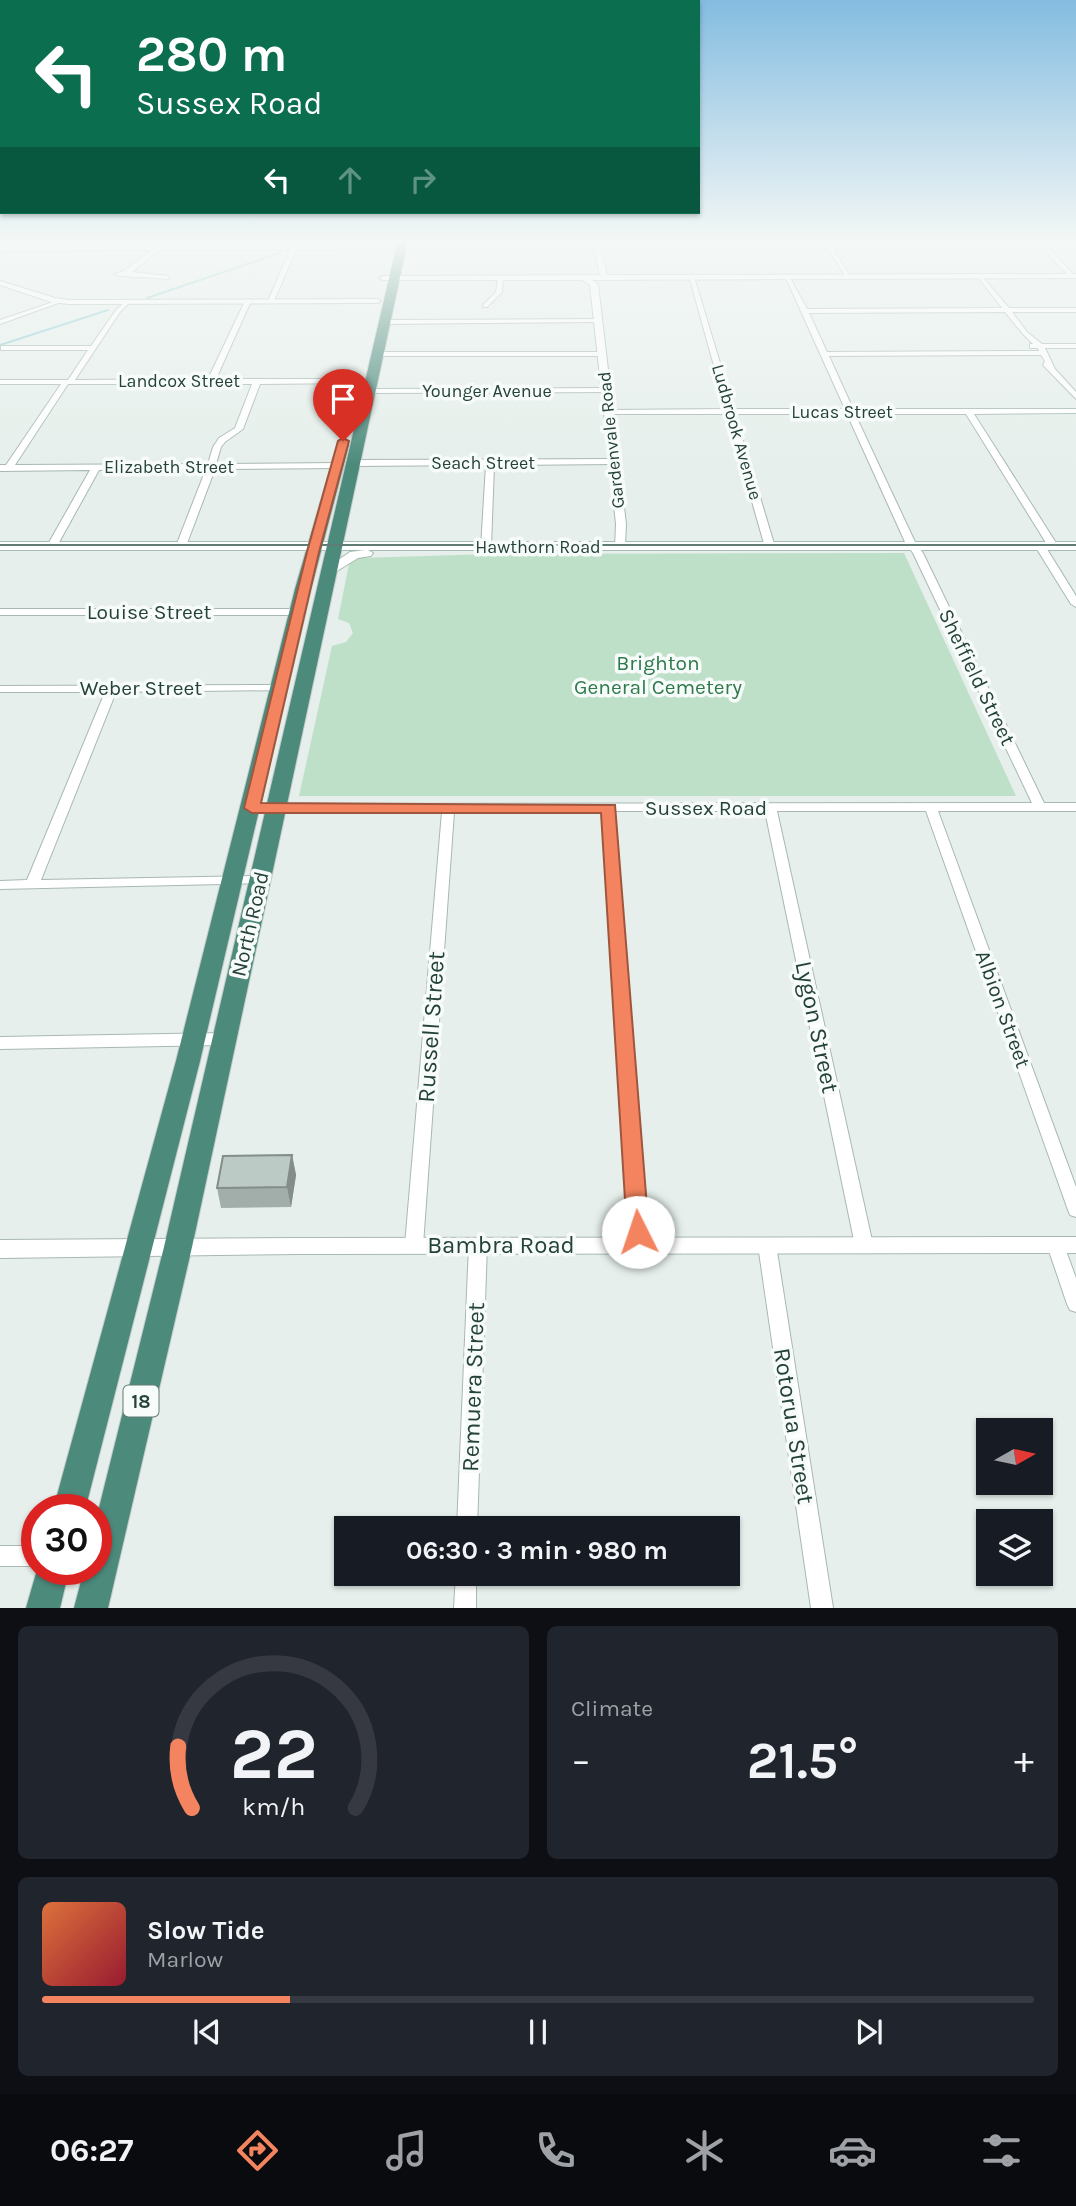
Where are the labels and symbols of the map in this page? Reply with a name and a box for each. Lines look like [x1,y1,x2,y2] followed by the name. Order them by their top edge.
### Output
[707,361,767,503] street label: Ludbrook Avenue
[313,369,373,441] pin
[118,370,240,392] street label: Landcox Street
[593,370,629,510] street label: Gardenvale Road
[422,380,552,402] street label: Younger Avenue
[791,401,893,423] street label: Lucas Street
[431,452,535,474] street label: Seach Street
[104,456,234,478] street label: Elizabeth Street
[475,536,601,558] street label: Hawthorn Road
[87,600,211,624] street label: Louise Street
[934,605,1020,749] street label: Sheffield Street
[574,651,742,699] park label: Brighton General Cemetery
[80,676,202,700] street label: Weber Street
[645,796,767,820] street label: Sussex Road
[226,869,274,979] street label: North Road
[971,947,1035,1071] street label: Albion Street
[412,950,450,1104] street label: Russell Street
[789,958,845,1096] street label: Lygon Street
[601,1195,675,1269] position arrow
[427,1231,575,1259] street label: Bambra Road
[456,1302,490,1472] street label: Remuera Street
[768,1346,820,1506] street label: Rotorua Street
[124,1386,158,1416] road number: 18
[976,1418,1054,1494] north arrow
[21,1494,112,1585] speed limit sign: 30

